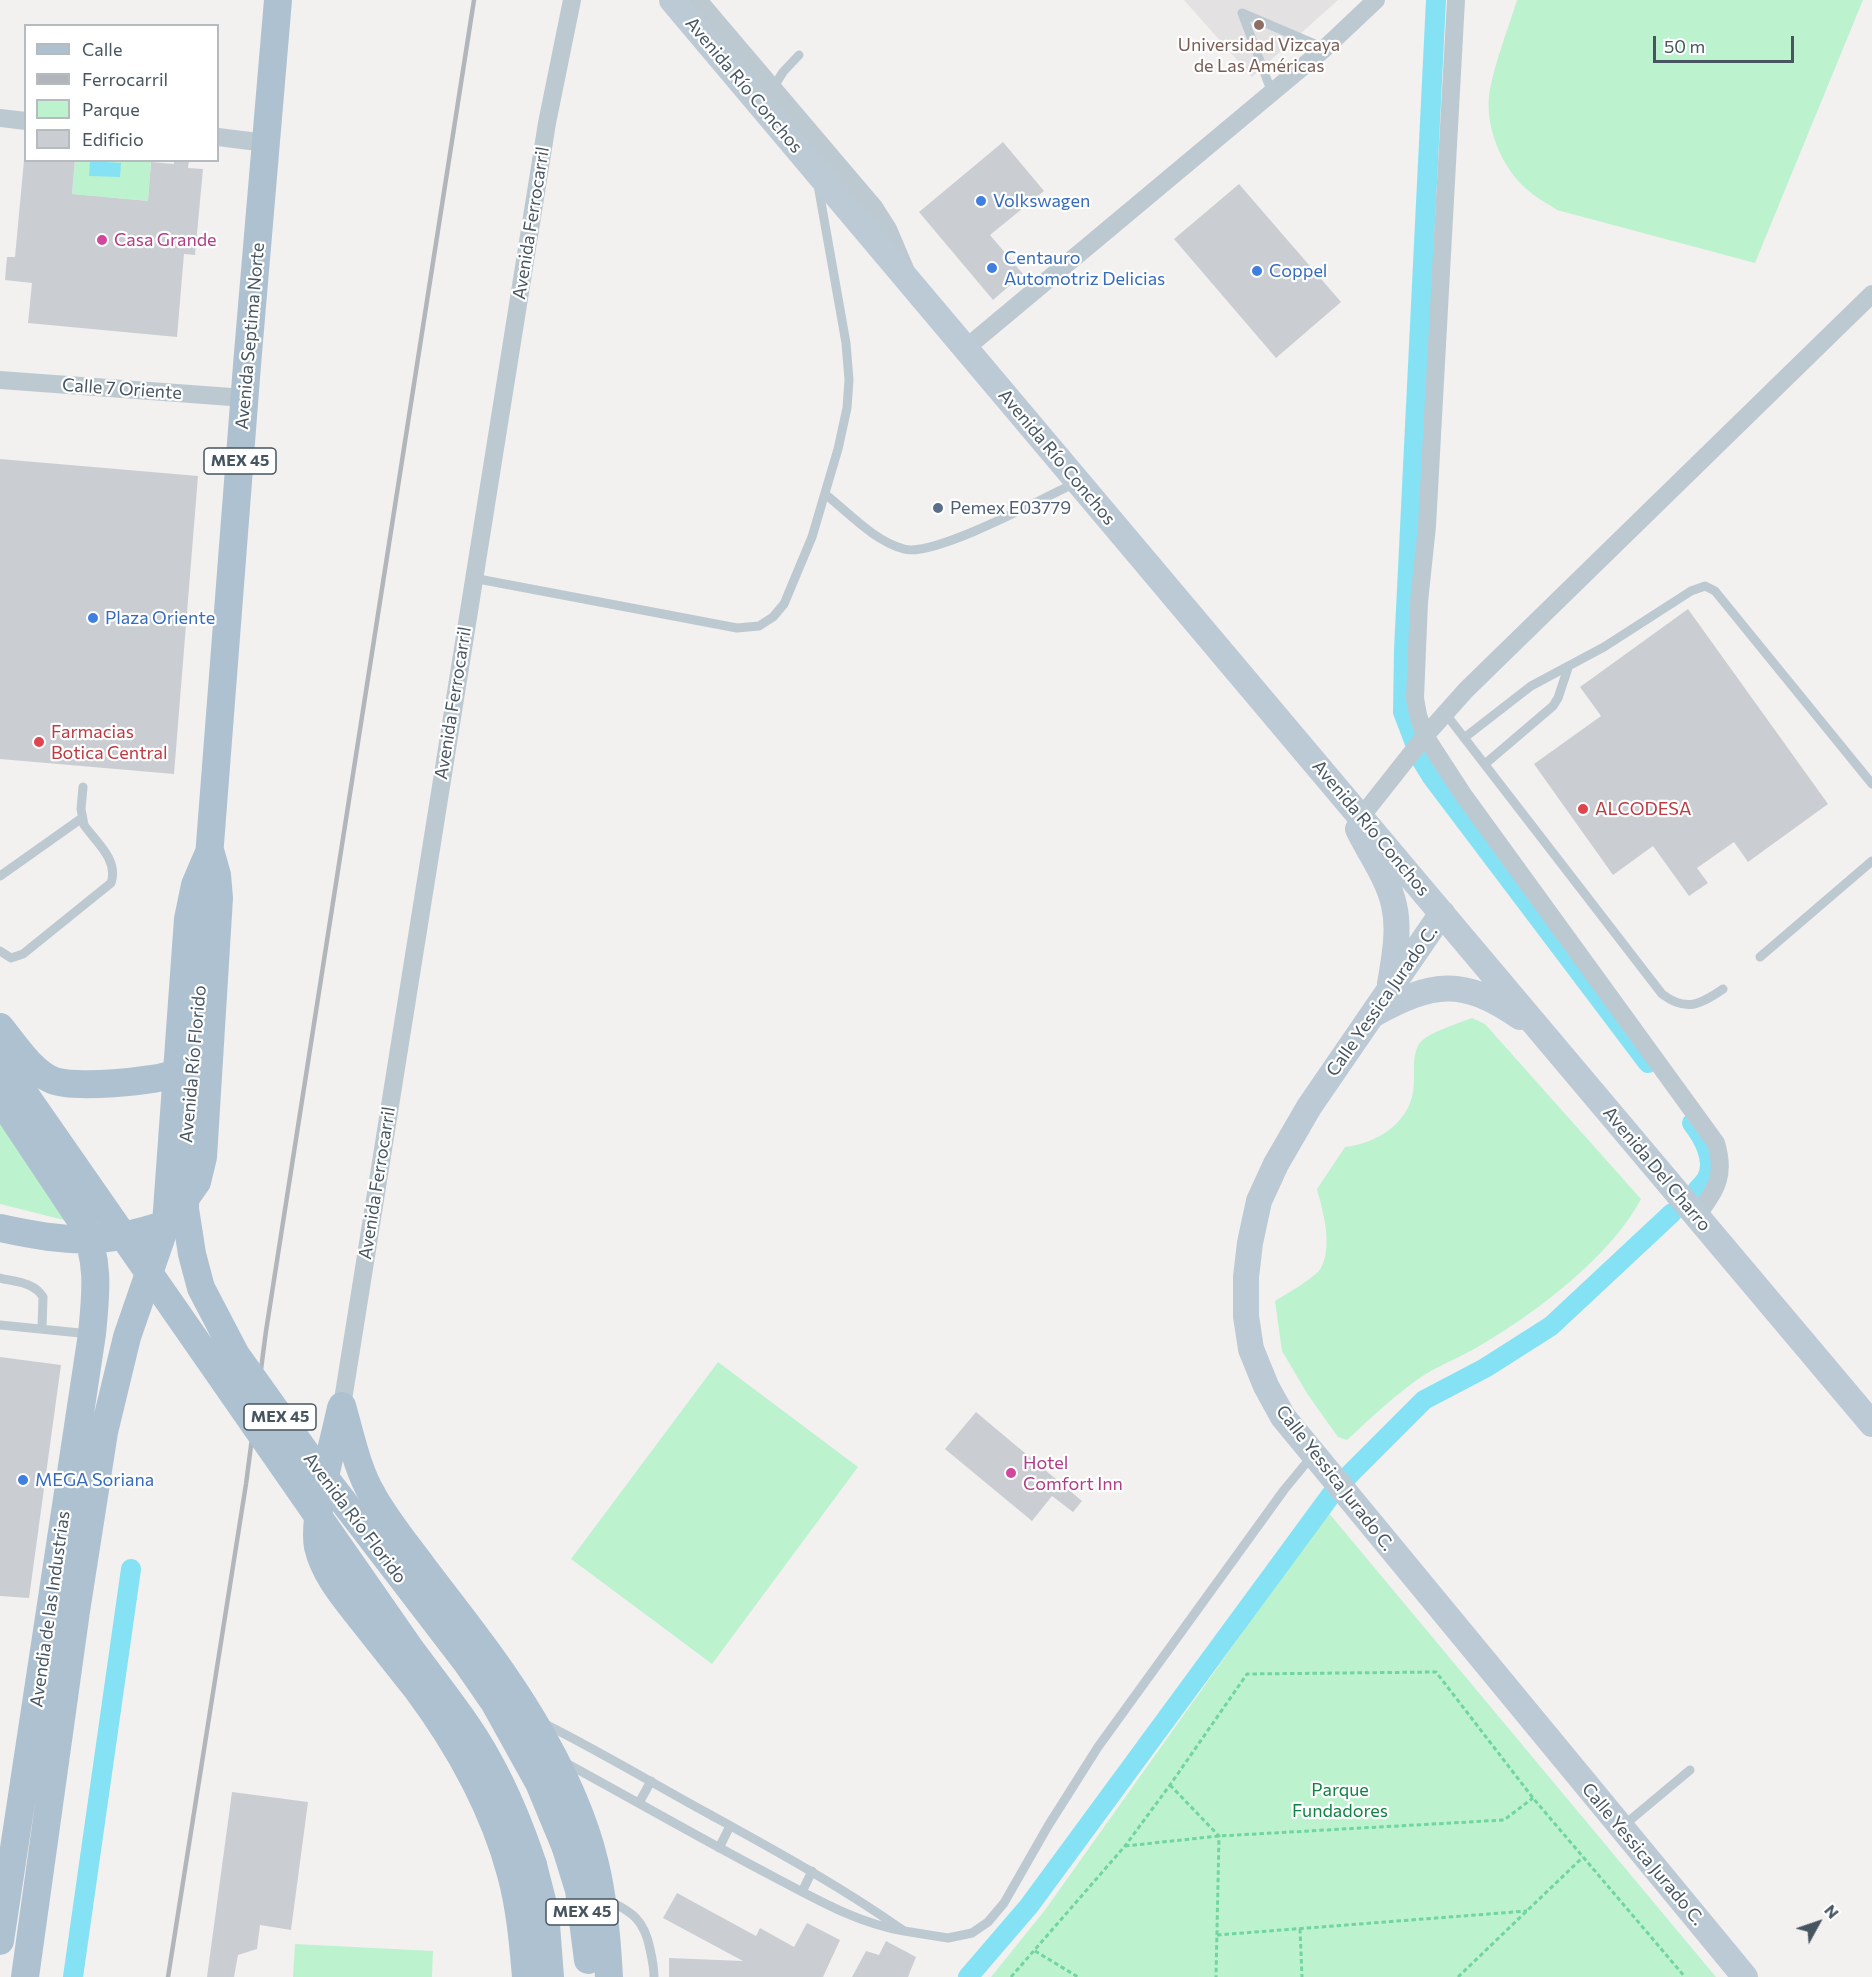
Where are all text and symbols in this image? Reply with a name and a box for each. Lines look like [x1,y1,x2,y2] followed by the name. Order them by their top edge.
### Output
[681,13,807,157] street label: Avenida Río Conchos
[1252,18,1266,32] marker: Universidad Vizcaya de Las Américas
[24,24,219,162] legend
[1656,24,1797,62] scale bar
[1178,34,1340,76] place label: Universidad Vizcaya de Las Américas
[1664,35,1705,57] text: 50 m
[82,38,122,60] text: Calle
[82,68,168,90] text: Ferrocarril
[82,98,140,120] text: Parque
[82,128,144,150] text: Edificio
[508,145,554,301] street label: Avenida Ferrocarril
[993,190,1090,212] place label: Volkswagen
[974,194,988,208] marker: Volkswagen
[114,229,217,251] place label: Casa Grande
[95,233,109,247] marker: Casa Grande
[231,242,269,430] street label: Avenida Septima Norte
[1004,247,1165,290] place label: Centauro Automotriz Delicias
[1269,260,1327,282] place label: Coppel
[985,261,999,275] marker: Centauro Automotriz Delicias
[1250,264,1264,278] marker: Coppel
[61,374,183,404] street label: Calle 7 Oriente
[994,385,1120,529] street label: Avenida Río Conchos
[204,448,276,474] road number: MEX 45
[950,497,1071,519] place label: Pemex E03779
[931,501,945,515] marker: Pemex E03779
[105,607,215,629] place label: Plaza Oriente
[86,611,100,625] marker: Plaza Oriente
[430,625,476,781] street label: Avenida Ferrocarril
[51,721,168,764] place label: Farmacias Botica Central
[32,735,46,749] marker: Farmacias Botica Central
[1308,756,1434,900] street label: Avenida Río Conchos
[1595,798,1691,820] place label: ALCODESA
[1576,802,1590,816] marker: ALCODESA
[1322,921,1442,1081] street label: Calle Yessica Jurado C.
[175,984,211,1144] street label: Avenida Río Florido
[1599,1102,1715,1236] street label: Avenida Del Charro
[354,1105,400,1261] street label: Avenida Ferrocarril
[1271,1401,1399,1555] street label: Calle Yessica Jurado C.
[244,1404,316,1430] road number: MEX 45
[299,1448,411,1588] street label: Avenida Río Florido
[1023,1452,1123,1494] place label: Hotel Comfort Inn
[1004,1466,1018,1480] marker: Hotel Comfort Inn
[35,1469,154,1491] place label: MEGA Soriana
[16,1473,30,1487] marker: MEGA Soriana
[26,1509,74,1709] street label: Avendia de las Industrias
[1577,1778,1709,1930] street label: Calle Yessica Jurado C.
[1292,1779,1388,1822] park label: Parque Fundadores
[1788,1893,1848,1953] north arrow
[546,1899,618,1925] road number: MEX 45
[1821,1900,1843,1922] text: N

